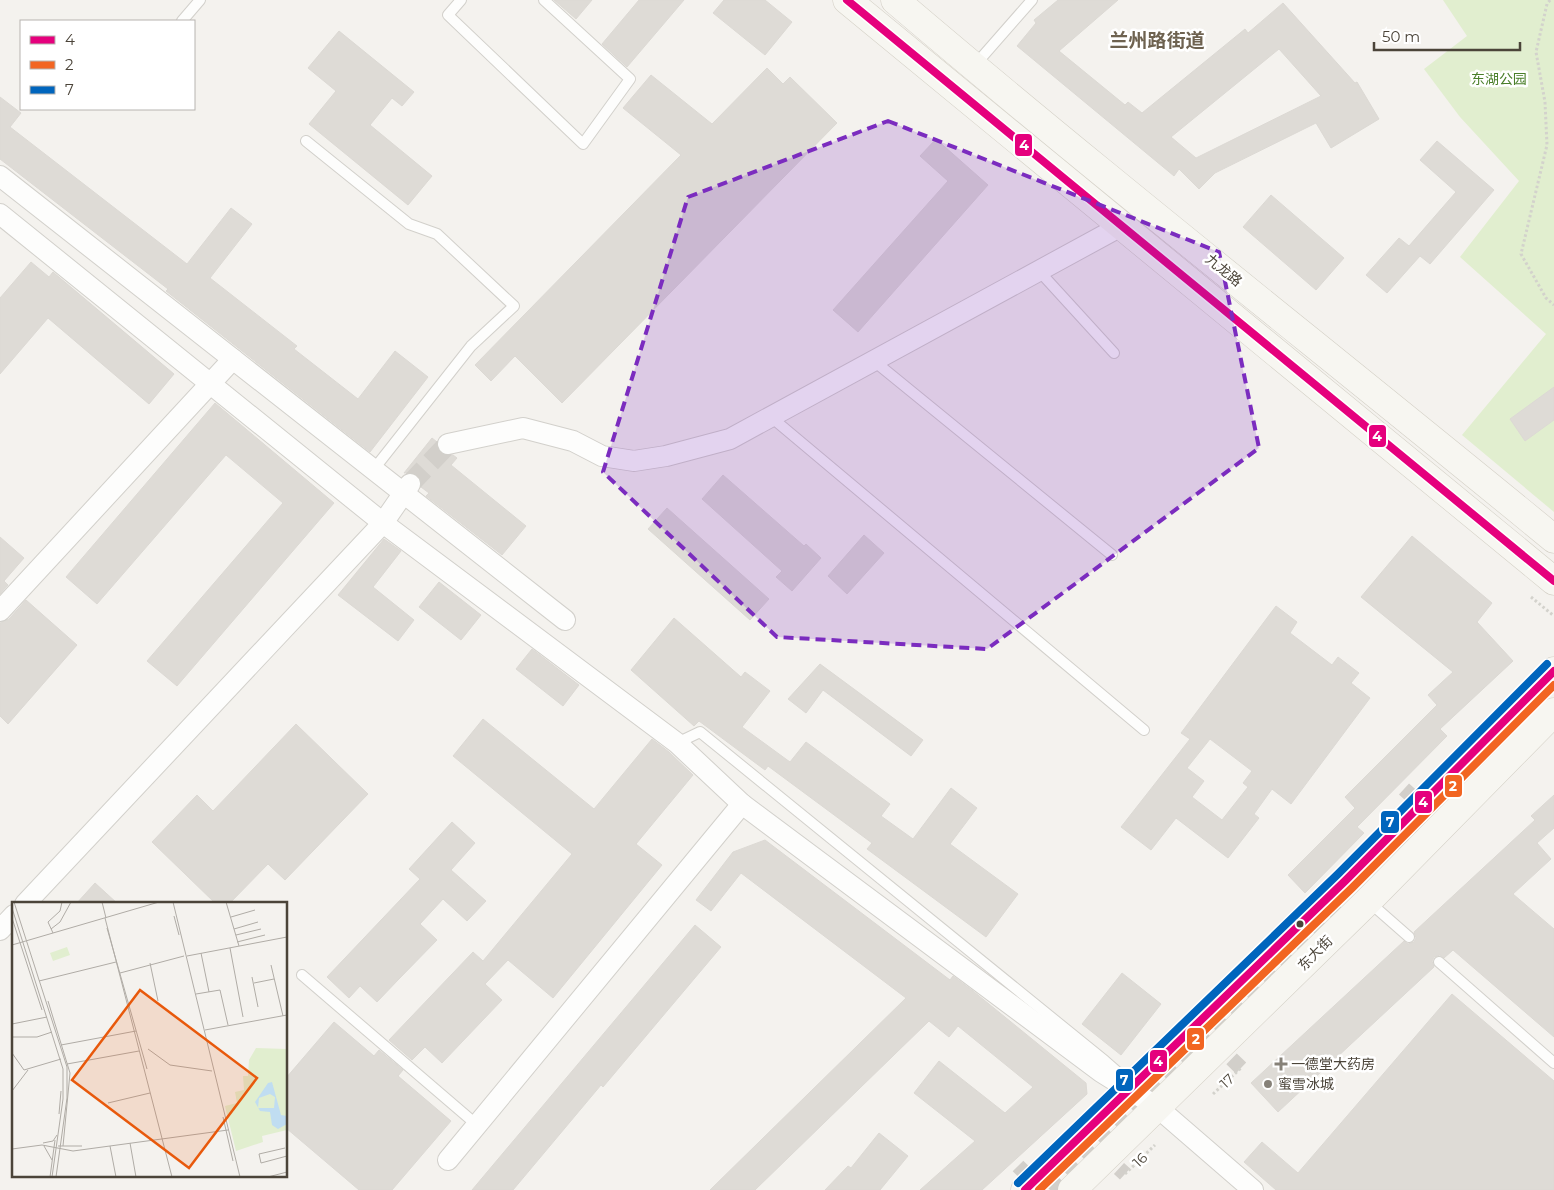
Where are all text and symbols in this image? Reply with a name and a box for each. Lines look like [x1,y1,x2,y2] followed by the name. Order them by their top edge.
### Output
[20,20,195,110] legend
[1374,20,1520,52] scale bar
[1382,27,1420,46] text: 50 m
[1109,29,1205,52] district label: 兰州路街道
[65,30,75,49] text: 4
[65,55,74,74] text: 2
[1471,70,1527,88] park label: 东湖公园
[65,80,74,99] text: 7
[1014,133,1033,157] line badge: 4
[1019,136,1029,154] text: 4
[1202,250,1246,290] street label: 九龙路
[1368,424,1387,448] line badge: 4
[1372,427,1382,445] text: 4
[1444,774,1463,798] line badge: 2
[1449,777,1457,795] text: 2
[1414,790,1433,814] line badge: 4
[1418,793,1428,811] text: 4
[1380,810,1400,834] line badge: 7
[1386,813,1395,831] text: 7
[12,902,288,1178] inset map
[1295,919,1305,929] unlabelled marker
[1294,932,1336,974] street label: 东大街
[1186,1027,1205,1051] line badge: 2
[1192,1030,1200,1048] text: 2
[1149,1049,1168,1073] line badge: 4
[1153,1052,1163,1070] text: 4
[1291,1055,1375,1073] place label: 一德堂大药房
[1275,1058,1287,1070] marker: 一德堂大药房
[1115,1068,1134,1092] line badge: 7
[1216,1070,1238,1092] street label: 17
[1120,1071,1129,1089] text: 7
[1278,1075,1334,1093] place label: 蜜雪冰城
[1262,1078,1274,1090] marker: 蜜雪冰城
[1129,1148,1151,1171] street label: 16

